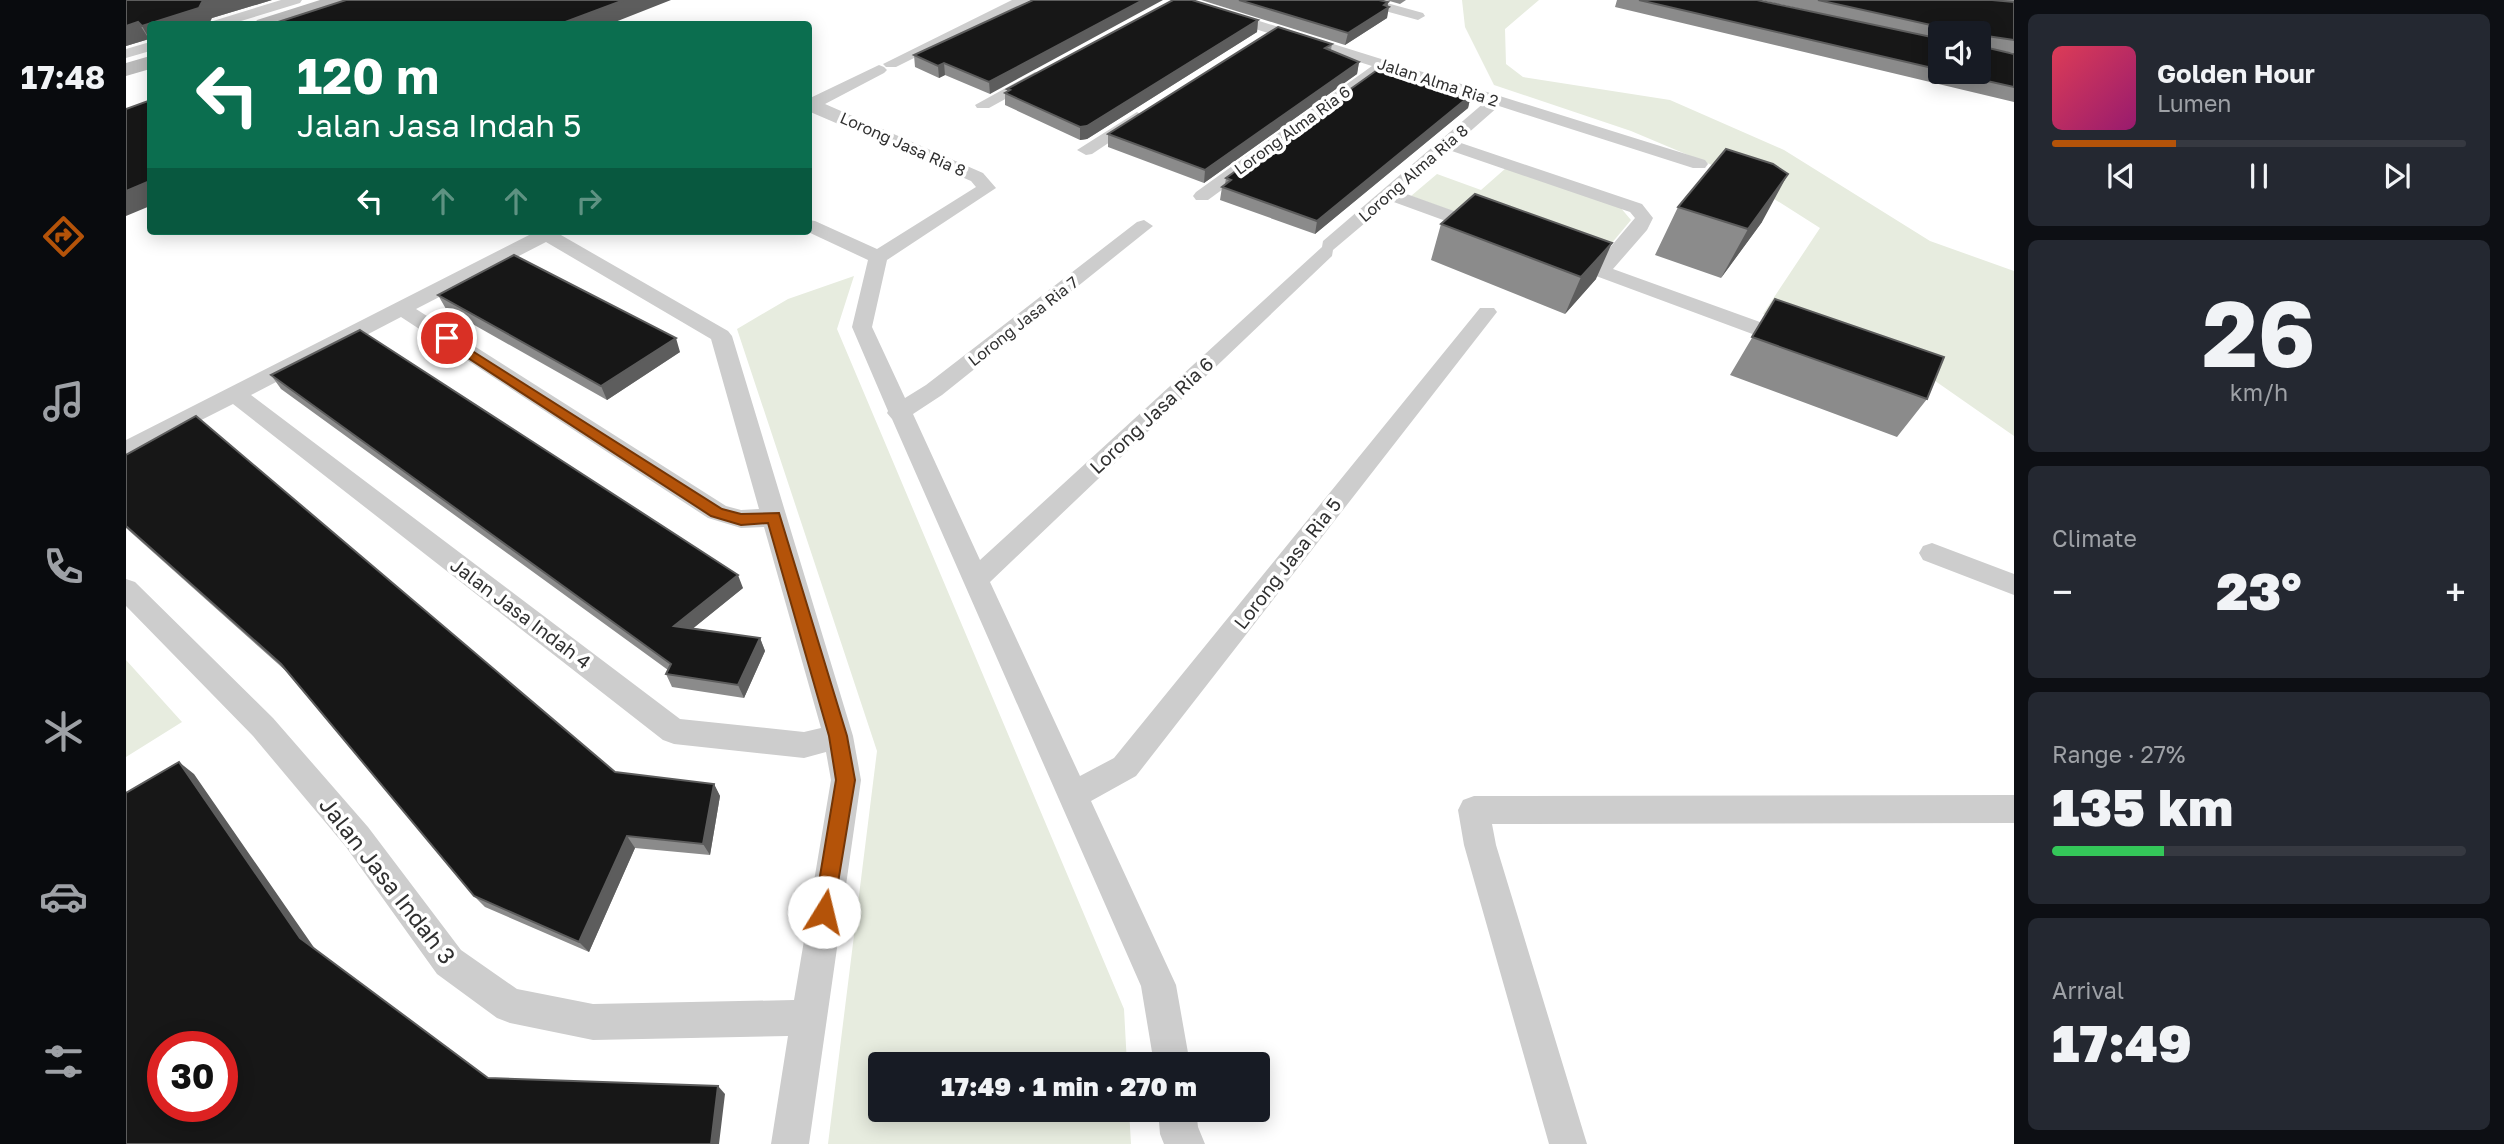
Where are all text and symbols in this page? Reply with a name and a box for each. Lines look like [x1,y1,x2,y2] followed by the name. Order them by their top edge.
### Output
[1928,21,1991,84] map controls
[1928,21,1991,84] button: sound
[297,46,439,105] text: 120 m
[182,49,273,140] icon: left
[1375,53,1501,111] street label: Jalan Alma Ria 2
[21,58,105,96] text: 17:48
[2157,58,2315,89] text: Golden Hour
[1230,81,1354,179] street label: Lorong Alma Ria 6
[2157,89,2231,117] text: Lumen
[297,106,581,144] text: Jalan Jasa Indah 5
[837,107,969,181] street label: Lorong Jasa Ria 8
[1354,120,1472,226] street label: Lorong Alma Ria 8
[2102,157,2140,195] icon: previous
[2240,157,2278,195] icon: pause
[2378,157,2416,195] icon: next
[351,182,389,220] icon: left
[424,182,462,220] icon: ahead
[497,182,535,220] icon: ahead
[570,182,608,220] icon: right
[39,212,88,261] icon: directions
[964,272,1082,370] street label: Lorong Jasa Ria 7
[2202,278,2316,387] text: 26
[417,308,477,368] pin
[428,319,466,357] icon: arrive
[1084,352,1218,478] street label: Lorong Jasa Ria 6
[39,377,88,426] icon: music
[2230,378,2288,406] text: km/h
[1229,493,1345,633] street label: Lorong Jasa Ria 5
[2052,524,2137,552] text: Climate
[39,542,88,591] icon: phone
[446,553,596,673] street label: Jalan Jasa Indah 4
[2216,559,2302,621] text: 23°
[2052,569,2073,614] text: −
[2445,569,2466,614] text: +
[39,707,88,756] icon: climate
[2052,740,2185,768] text: Range · 27%
[2052,775,2233,837] text: 135 km
[314,791,462,969] street label: Jalan Jasa Indah 3
[39,872,88,921] icon: car
[787,875,861,949] position arrow
[2052,976,2124,1004] text: Arrival
[2052,1011,2192,1073] text: 17:49
[147,1031,238,1122] speed limit sign: 30
[39,1037,88,1086] icon: filters
[941,1071,1197,1102] text: 17:49 · 1 min · 270 m

